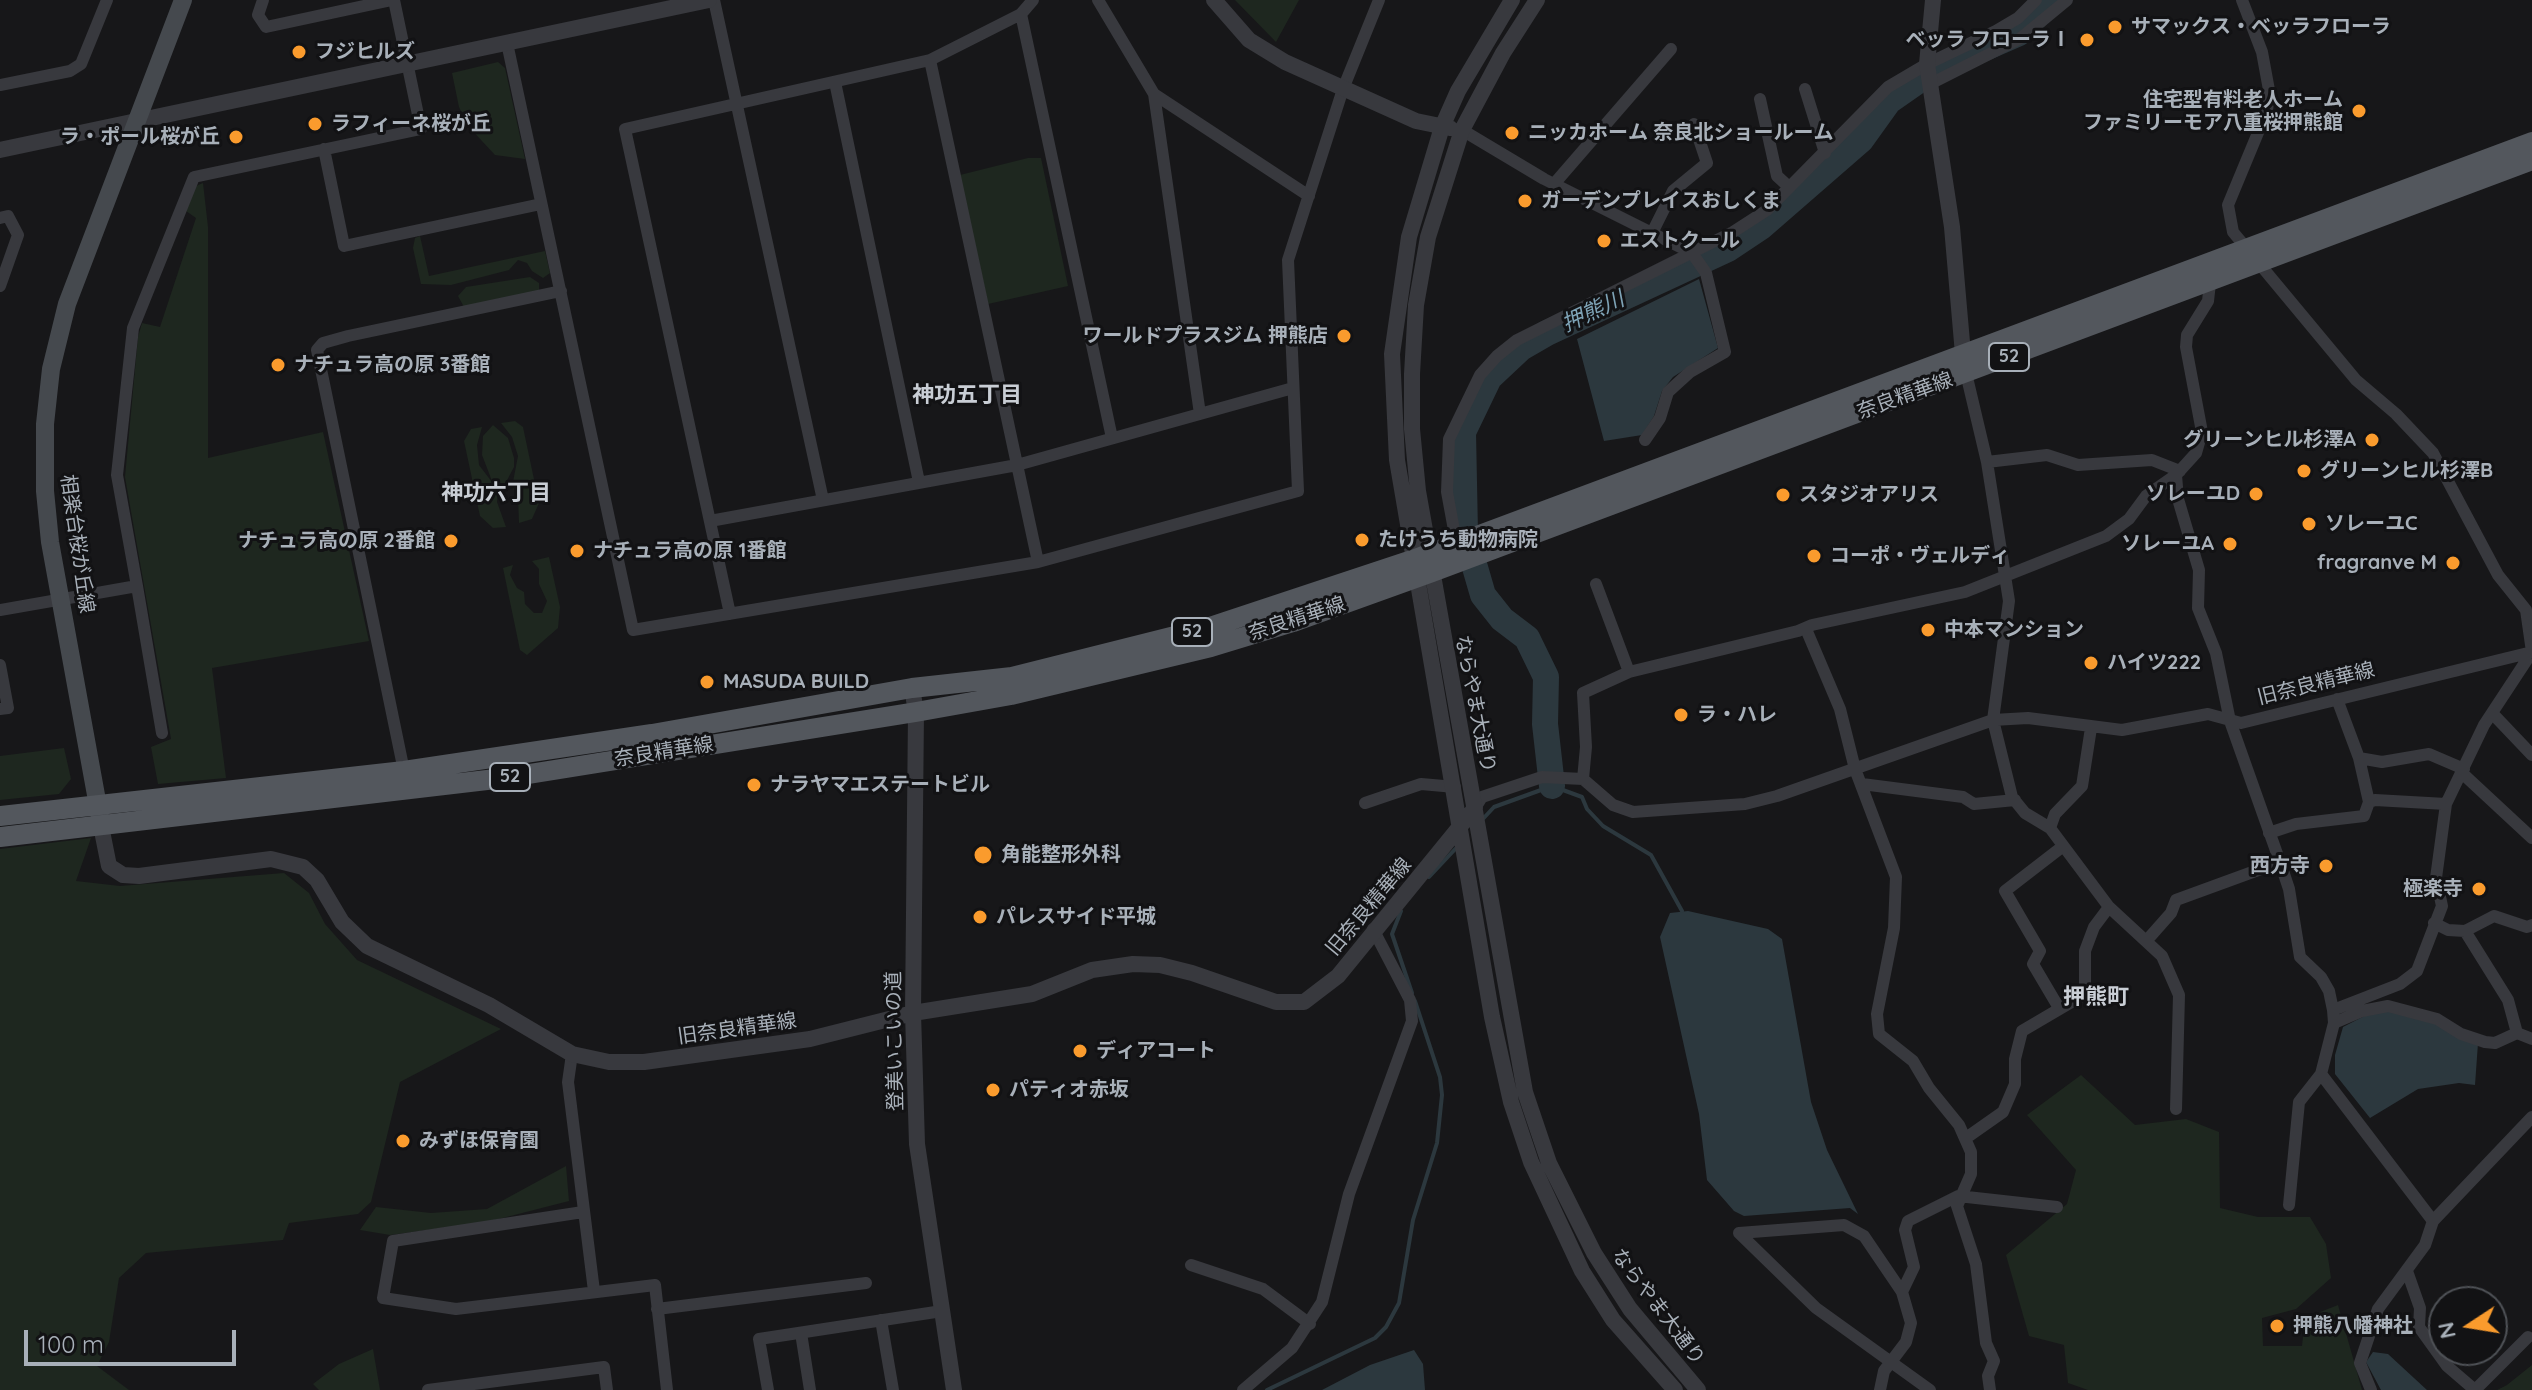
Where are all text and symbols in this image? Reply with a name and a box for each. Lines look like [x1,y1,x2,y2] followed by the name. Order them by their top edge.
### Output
[2131,15,2391,39] place label: サマックス・ベッラフローラ
[2106,18,2124,36] marker: サマックス・ベッラフローラ
[1905,28,2071,52] place label: ベッラ フローラⅠ
[2078,31,2096,49] marker: ベッラ フローラⅠ
[315,40,415,64] place label: フジヒルズ
[290,43,308,61] marker: フジヒルズ
[2083,88,2343,135] place label: 住宅型有料老人ホーム ファミリーモア八重桜押熊館
[2350,102,2368,120] marker: 住宅型有料老人ホーム ファミリーモア八重桜押熊館
[331,112,491,136] place label: ラフィーネ桜が丘
[306,115,324,133] marker: ラフィーネ桜が丘
[1528,121,1834,145] place label: ニッカホーム 奈良北ショールーム
[1503,124,1521,142] marker: ニッカホーム 奈良北ショールーム
[60,125,220,149] place label: ラ・ポール桜が丘
[227,128,245,146] marker: ラ・ポール桜が丘
[1541,189,1781,213] place label: ガーデンプレイスおしくま
[1516,192,1534,210] marker: ガーデンプレイスおしくま
[1620,229,1740,253] place label: エストクール
[1595,232,1613,250] marker: エストクール
[1558,286,1628,338] water label: 押熊川
[1082,324,1328,348] place label: ワールドプラスジム 押熊店
[1335,327,1353,345] marker: ワールドプラスジム 押熊店
[1989,343,2029,371] road number: 52
[294,353,490,377] place label: ナチュラ高の原 3番館
[269,356,287,374] marker: ナチュラ高の原 3番館
[1854,368,1956,424] street label: 奈良精華線
[912,382,1022,408] district label: 神功五丁目
[2183,428,2356,452] place label: グリーンヒル杉澤A
[2363,431,2381,449] marker: グリーンヒル杉澤A
[2320,459,2493,483] place label: グリーンヒル杉澤B
[2295,462,2313,480] marker: グリーンヒル杉澤B
[55,473,99,615] street label: 相楽台桜が丘線
[441,480,551,506] district label: 神功六丁目
[2146,482,2240,506] place label: ソレーユD
[1799,483,1939,507] place label: スタジオアリス
[2247,485,2265,503] marker: ソレーユD
[1774,486,1792,504] marker: スタジオアリス
[2325,512,2418,536] place label: ソレーユC
[2300,515,2318,533] marker: ソレーユC
[1378,528,1538,552] place label: たけうち動物病院
[238,529,435,553] place label: ナチュラ高の原 2番館
[1353,531,1371,549] marker: たけうち動物病院
[442,532,460,550] marker: ナチュラ高の原 2番館
[2121,532,2214,556] place label: ソレーユA
[2221,535,2239,553] marker: ソレーユA
[593,539,786,563] place label: ナチュラ高の原 1番館
[568,542,586,560] marker: ナチュラ高の原 1番館
[1830,544,2010,568] place label: コーポ・ヴェルディ
[1805,547,1823,565] marker: コーポ・ヴェルディ
[2317,551,2437,575] place label: fragranve M
[2444,554,2462,572] marker: fragranve M
[1246,592,1348,646] street label: 奈良精華線
[1172,618,1212,646] road number: 52
[1944,618,2084,642] place label: 中本マンション
[1919,621,1937,639] marker: 中本マンション
[1450,633,1500,775] street label: ならやま大通り
[2107,651,2201,675] place label: ハイツ222
[2082,654,2100,672] marker: ハイツ222
[2255,658,2377,710] street label: 旧奈良精華線
[723,670,869,694] place label: MASUDA BUILD
[698,673,716,691] marker: MASUDA BUILD
[1697,703,1777,727] place label: ラ・ハレ
[1672,706,1690,724] marker: ラ・ハレ
[613,732,715,772] street label: 奈良精華線
[490,763,530,791] road number: 52
[770,773,990,797] place label: ナラヤマエステートビル
[745,776,763,794] marker: ナラヤマエステートビル
[1001,843,1121,867] place label: 角能整形外科
[972,844,994,866] marker: 角能整形外科
[1321,853,1417,961] street label: 旧奈良精華線
[2250,854,2310,878] place label: 西方寺
[2317,857,2335,875] marker: 西方寺
[2403,877,2463,901] place label: 極楽寺
[2470,880,2488,898] marker: 極楽寺
[996,905,1156,929] place label: パレスサイド平城
[971,908,989,926] marker: パレスサイド平城
[882,971,908,1111] street label: 登美いこいの道
[2063,984,2129,1010] district label: 押熊町
[676,1009,798,1049] street label: 旧奈良精華線
[1096,1039,1216,1063] place label: ディアコート
[1071,1042,1089,1060] marker: ディアコート
[1009,1078,1129,1102] place label: パティオ赤坂
[984,1081,1002,1099] marker: パティオ赤坂
[419,1129,539,1153] place label: みずほ保育園
[394,1132,412,1150] marker: みずほ保育園
[1606,1244,1710,1370] street label: ならやま大通り
[2428,1286,2508,1366] north arrow
[28,1314,240,1364] scale bar
[2293,1314,2413,1338] place label: 押熊八幡神社
[2268,1317,2286,1335] marker: 押熊八幡神社
[2431,1320,2462,1341] text: N
[38,1329,104,1359] text: 100 m

